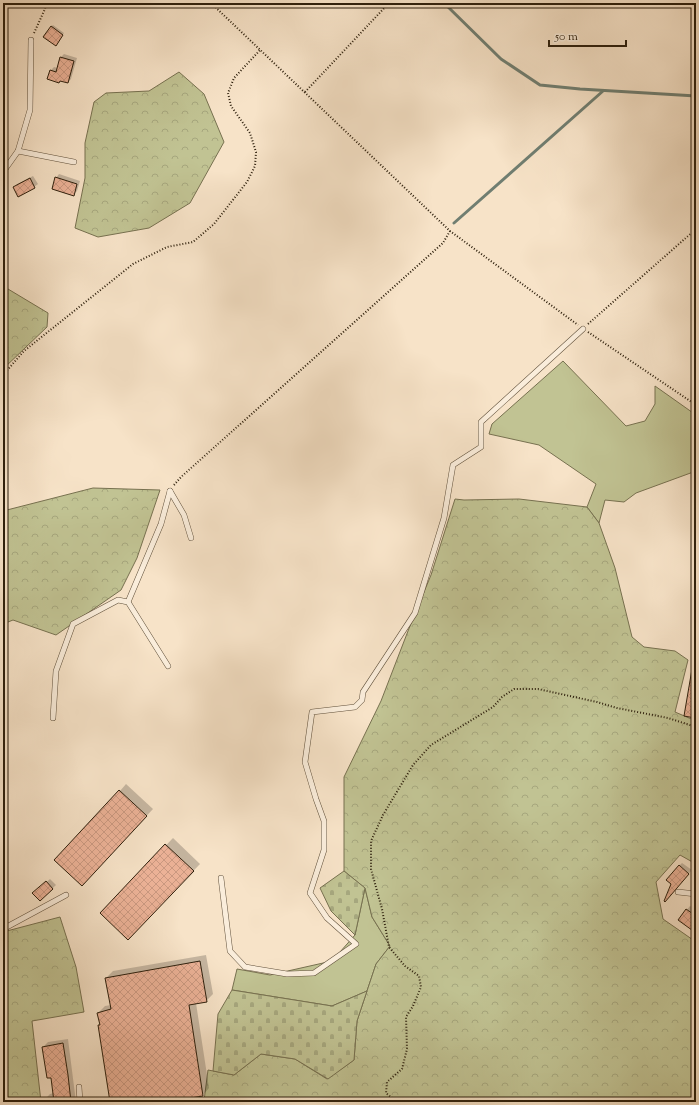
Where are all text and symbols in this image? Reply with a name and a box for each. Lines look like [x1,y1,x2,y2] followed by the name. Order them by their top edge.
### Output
[549,22,626,48] scale bar
[554,28,578,46] text: 50 m

